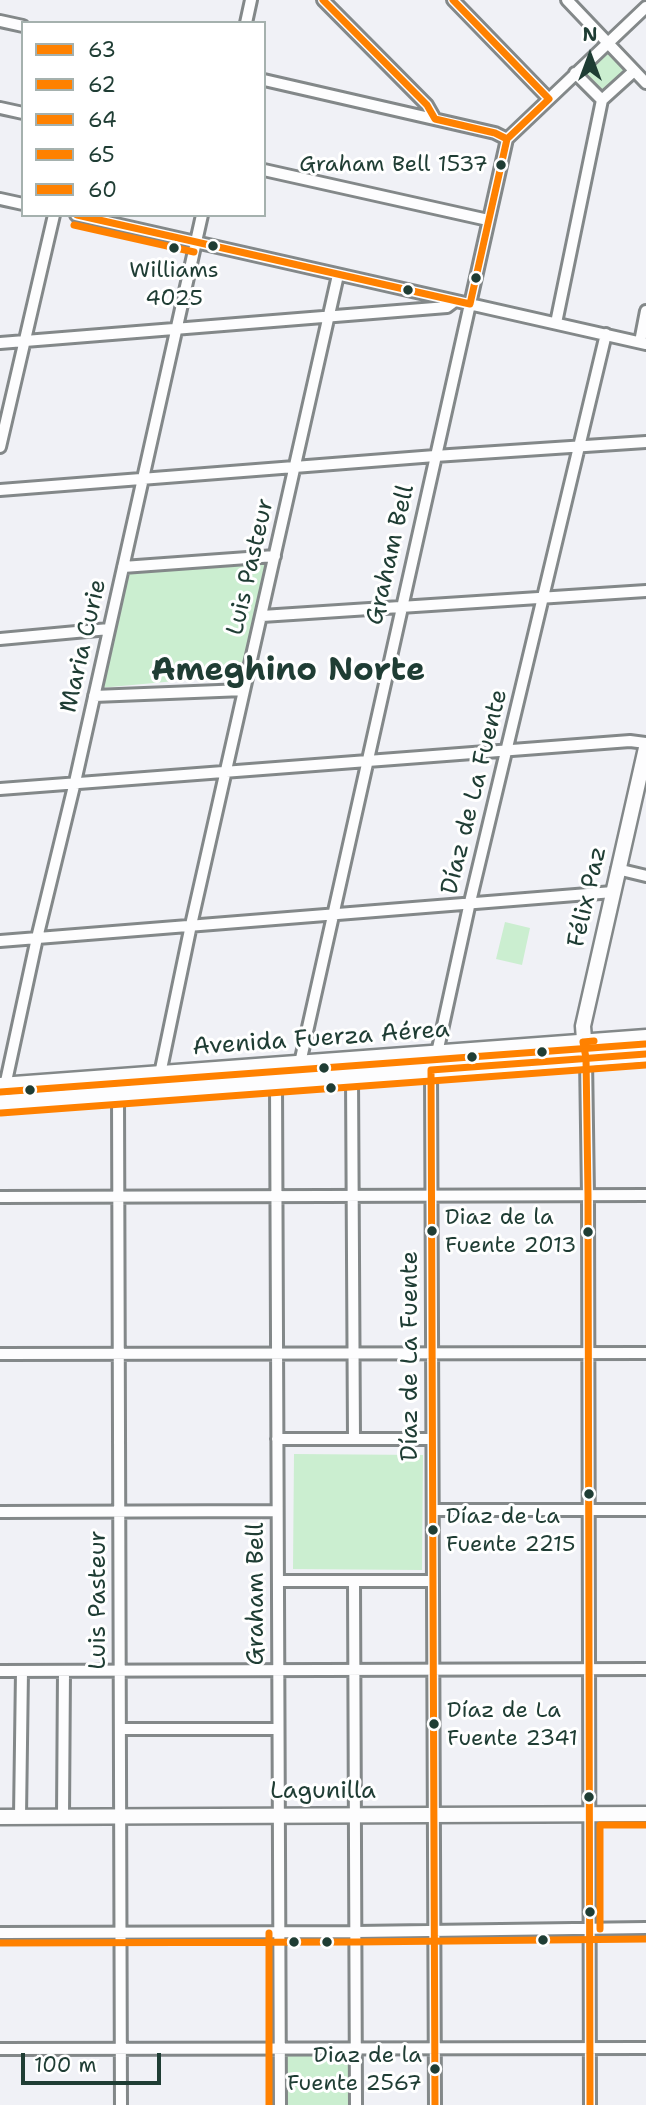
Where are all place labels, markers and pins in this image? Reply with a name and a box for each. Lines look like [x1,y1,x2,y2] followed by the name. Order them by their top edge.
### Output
[299,152,488,178] place label: Graham Bell 1537
[494,158,508,172] marker: Graham Bell 1537
[206,239,220,253] unlabelled marker
[167,241,181,255] marker: Williams 4025
[129,258,219,310] place label: Williams 4025
[469,271,483,285] unlabelled marker
[401,283,415,297] unlabelled marker
[535,1045,549,1059] unlabelled marker
[465,1050,479,1064] unlabelled marker
[317,1061,331,1075] unlabelled marker
[324,1081,338,1095] unlabelled marker
[23,1083,37,1097] unlabelled marker
[445,1205,576,1256] place label: Diaz de la Fuente 2013
[425,1224,439,1238] marker: Diaz de la Fuente 2013
[581,1225,595,1239] unlabelled marker
[582,1487,596,1501] unlabelled marker
[446,1504,575,1556] place label: Díaz de La Fuente 2215
[426,1523,440,1537] marker: Díaz de La Fuente 2215
[447,1698,578,1750] place label: Díaz de La Fuente 2341
[427,1717,441,1731] marker: Díaz de La Fuente 2341
[582,1790,596,1804] unlabelled marker
[583,1905,597,1919] unlabelled marker
[536,1933,550,1947] unlabelled marker
[287,1935,301,1949] unlabelled marker
[320,1935,334,1949] unlabelled marker
[287,2043,422,2094] place label: Diaz de la Fuente 2567
[428,2062,442,2076] marker: Diaz de la Fuente 2567

